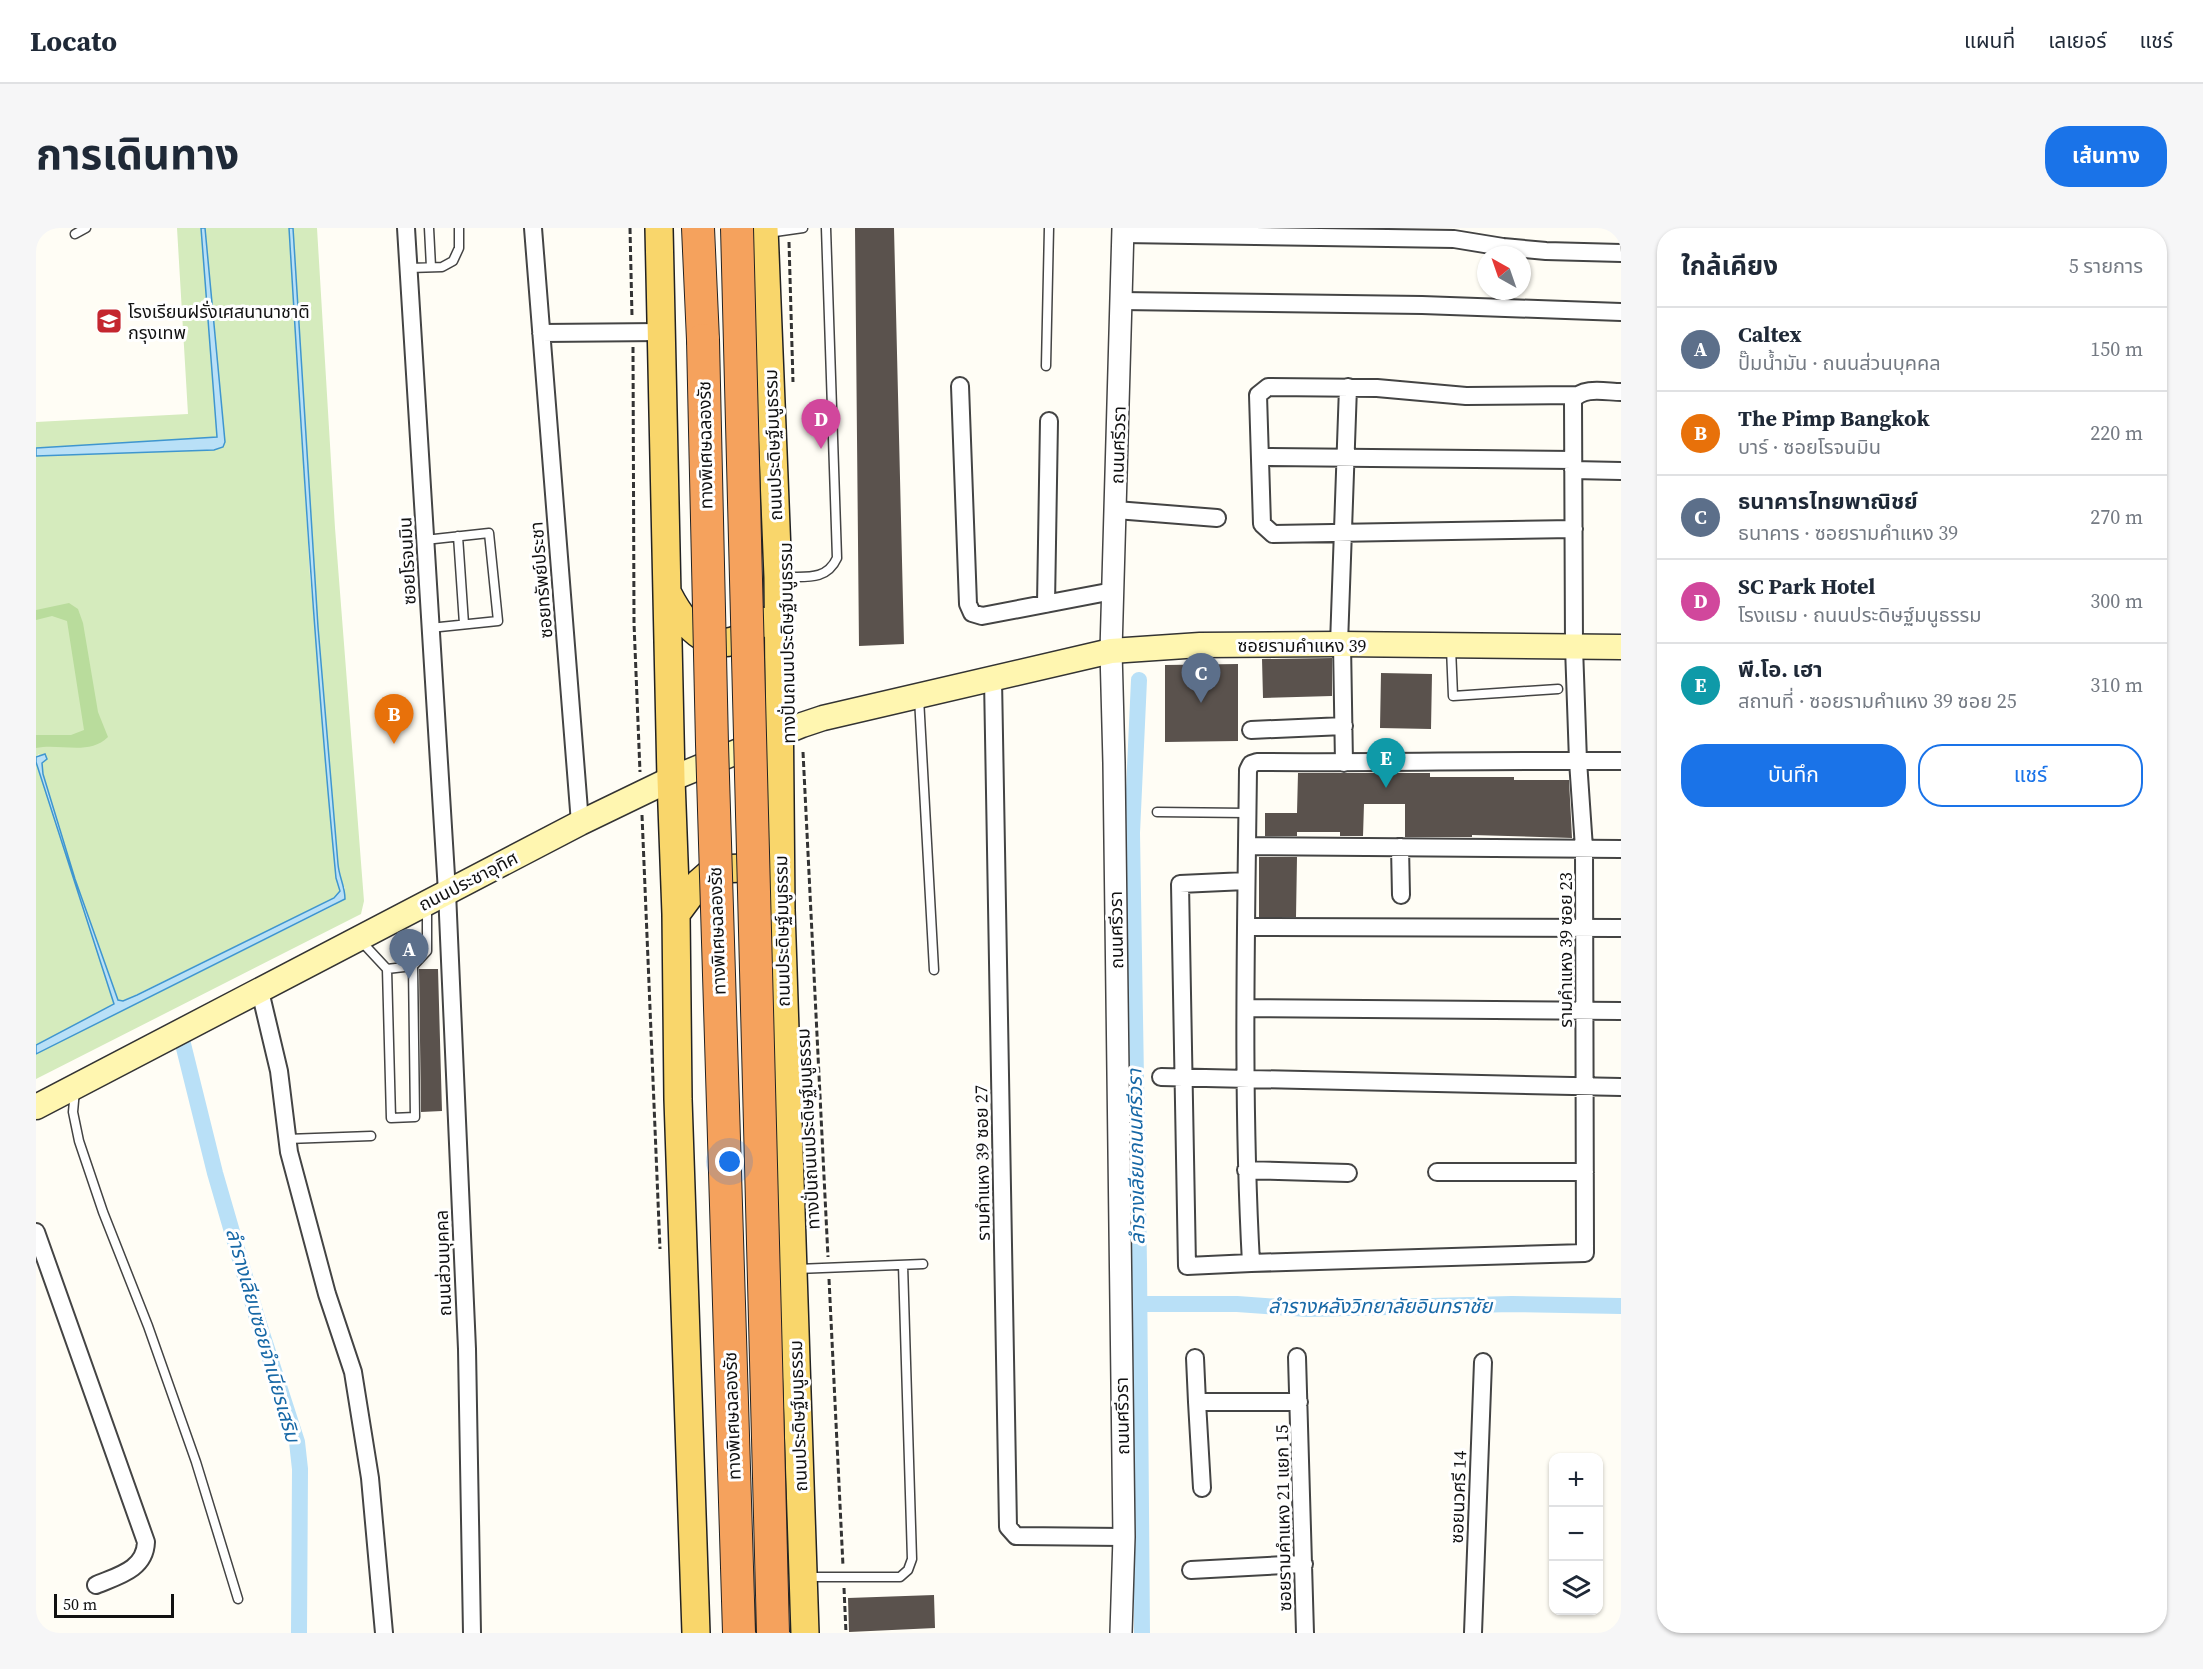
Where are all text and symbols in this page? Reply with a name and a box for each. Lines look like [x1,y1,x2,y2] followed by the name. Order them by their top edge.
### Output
[30,22,117,60] text: Locato
[1964,26,2015,55] text: แผนที่
[2048,26,2107,55] text: เลเยอร์
[2140,26,2173,55] text: แชร์
[36,125,239,183] text: การเดินทาง
[2045,126,2167,187] button: เส้นทาง
[1477,246,1531,300] north arrow
[1681,248,1778,284] text: ใกล้เคียง
[2069,252,2143,280] text: 5 รายการ
[128,299,310,345] place label: โรงเรียนฝรั่งเศสนานาชาติ กรุงเทพ
[94,306,124,336] school or university icon: โรงเรียนฝรั่งเศสนานาชาติ กรุงเทพ
[1738,319,1802,349] text: Caltex
[1694,335,1707,363] text: A
[2090,335,2143,363] text: 150 m
[1738,349,1941,377] text: ปั๊มน้ำมัน · ถนนส่วนบุคคล
[758,369,788,521] street label: ถนนประดิษฐ์มนูธรรม
[691,381,719,509] street label: ทางพิเศษฉลองรัช
[802,400,840,449] pin: D
[1738,403,1930,433] text: The Pimp Bangkok
[1104,406,1132,484] street label: ถนนศรีวรา
[1694,419,1707,447] text: B
[2090,419,2143,447] text: 220 m
[1738,433,1881,461] text: บาร์ · ซอยโรจนมิน
[1738,486,1918,516] text: ธนาคารไทยพาณิชย์
[1694,503,1707,531] text: C
[2090,503,2143,531] text: 270 m
[392,516,422,606] street label: ซอยโรจนมิน
[1738,519,1958,547] text: ธนาคาร · ซอยรามคำแหง 39
[523,521,559,639] street label: ซอยทรัพย์ประชา
[773,542,801,744] street label: ทางปั่นถนนประดิษฐ์มนูธรรม
[1738,571,1875,601] text: SC Park Hotel
[1693,587,1708,615] text: D
[2090,587,2143,615] text: 300 m
[1738,601,1981,629] text: โรงแรม · ถนนประดิษฐ์มนูธรรม
[1237,633,1367,658] street label: ซอยรามคำแหง 39
[1182,654,1220,703] pin: C
[1738,654,1823,684] text: พี.โอ. เฮา
[1695,671,1706,699] text: E
[2090,671,2143,699] text: 310 m
[1738,687,2017,715] text: สถานที่ · ซอยรามคำแหง 39 ซอย 25
[374,694,414,744] pin: B
[1366,738,1406,788] pin: E
[1681,744,1906,807] button: บันทึก
[1918,744,2143,807] button: แชร์
[414,845,522,917] street label: ถนนประชาอุทิศ
[768,855,796,1007] street label: ถนนประดิษฐ์มนูธรรม
[702,866,732,996] street label: ทางพิเศษฉลองรัช
[1553,872,1578,1028] street label: รามคำแหง 39 ซอย 23
[1103,891,1129,969] street label: ถนนศรีวรา
[390,930,428,979] pin: A
[790,1028,826,1230] street label: ทางปั่นถนนประดิษฐ์มนูธรรม
[1120,1068,1152,1245] water label: ลำรางเลียบถนนศรีวรา
[968,1085,996,1241] street label: รามคำแหง 39 ซอย 27
[715,1147,744,1176] your location
[429,1209,457,1317] street label: ถนนส่วนบุคคล
[219,1225,307,1447] water label: ลำรางเลียบซอยจำเนียรเสริม
[1268,1292,1494,1320] water label: ลำรางหลังวิทยาลัยอินทราชัย
[783,1340,813,1492] street label: ถนนประดิษฐ์มนูธรรม
[717,1351,747,1481] street label: ทางพิเศษฉลองรัช
[1109,1377,1135,1455] street label: ถนนศรีวรา
[1269,1424,1297,1612] street label: ซอยรามคำแหง 21 แยก 15
[1444,1450,1472,1544] street label: ซอยนวศรี 14
[1549,1453,1603,1615] map controls
[1549,1453,1603,1507] button: +
[1549,1507,1603,1561] button: −
[1549,1561,1603,1615] button: layers
[54,1591,174,1618] scale bar
[63,1593,97,1615] text: 50 m

